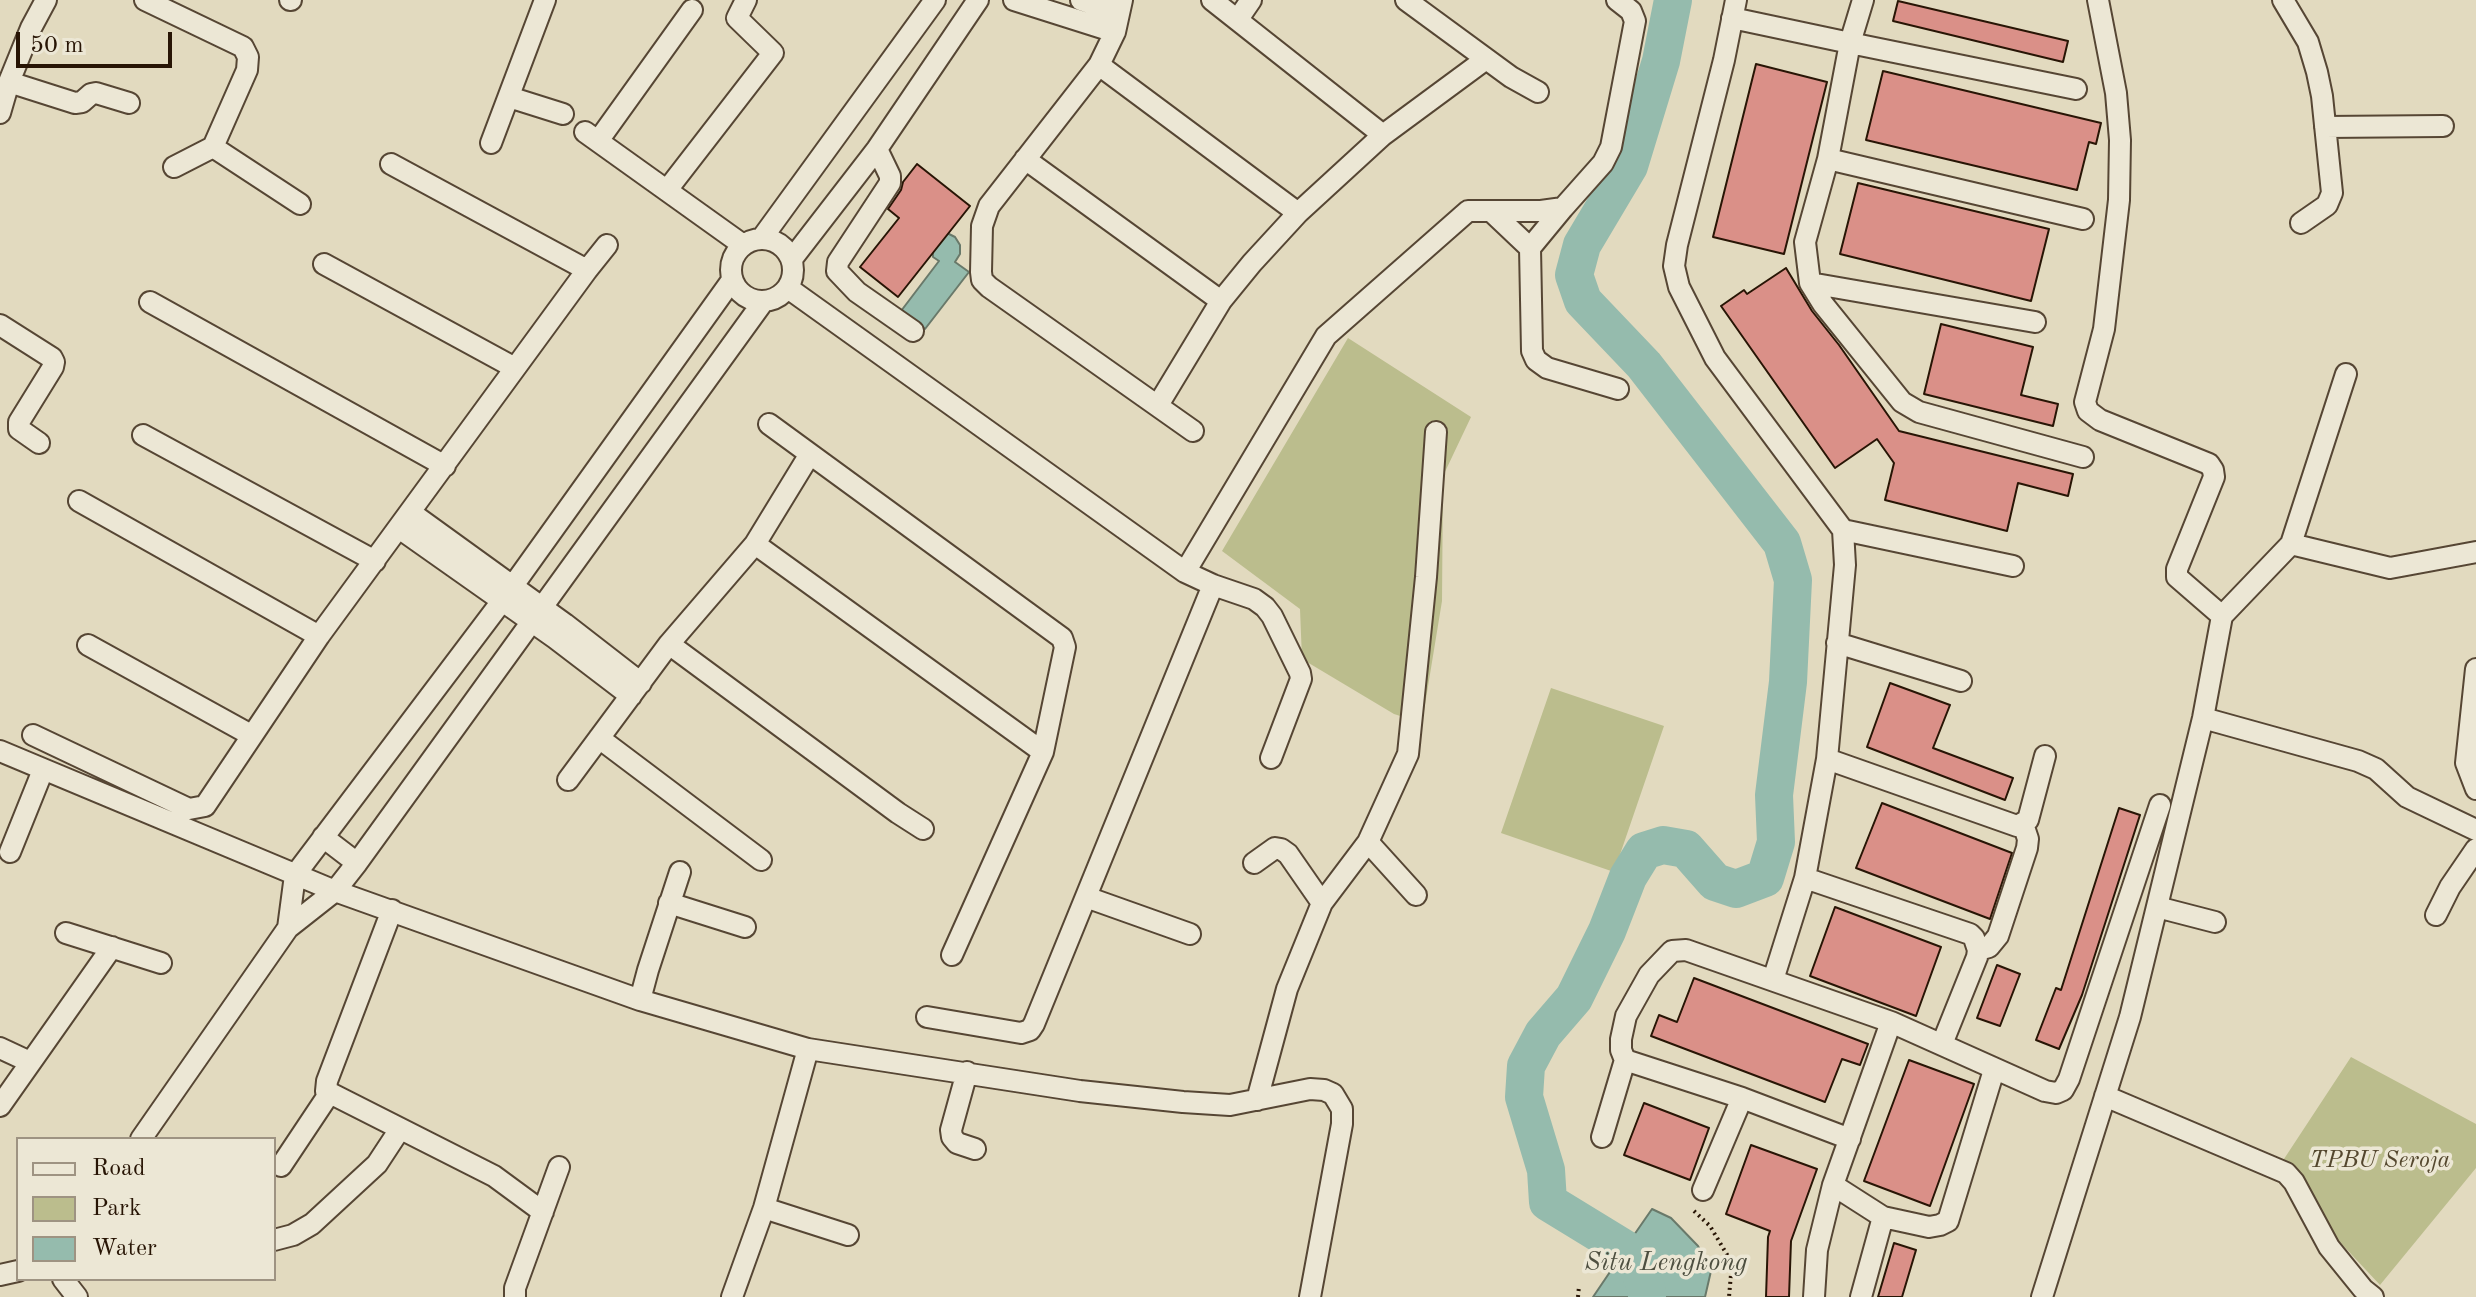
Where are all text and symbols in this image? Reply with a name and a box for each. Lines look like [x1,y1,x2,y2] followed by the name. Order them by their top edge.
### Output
[20,16,176,66] scale bar
[30,34,84,58] text: 50 m
[16,1137,276,1281] legend
[2310,1147,2450,1175] park label: TPBU Seroja
[92,1157,145,1181] text: Road
[92,1197,141,1221] text: Park
[92,1237,157,1261] text: Water
[1584,1247,1748,1279] water label: Situ Lengkong

